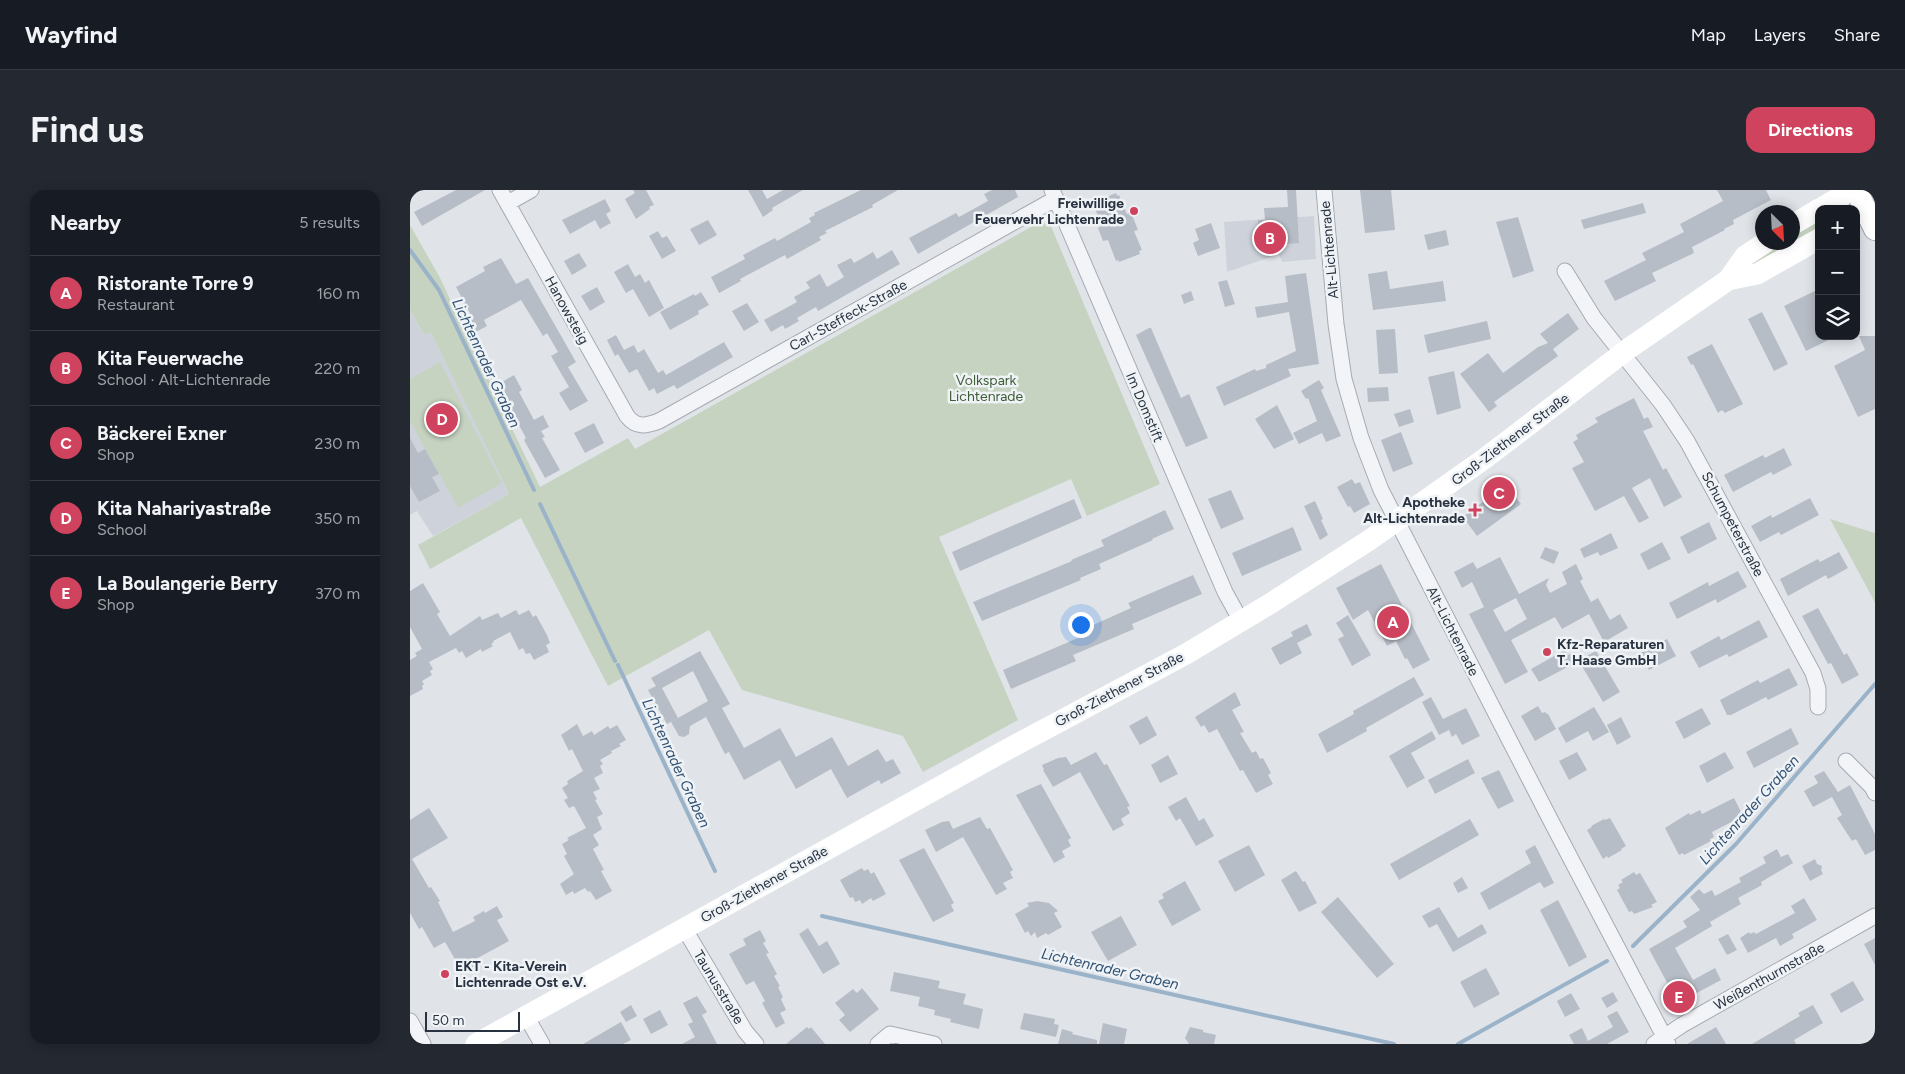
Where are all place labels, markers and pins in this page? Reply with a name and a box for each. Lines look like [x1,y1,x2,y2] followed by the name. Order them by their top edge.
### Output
[975,195,1124,228] place label: Freiwillige Feuerwehr Lichtenrade
[1128,205,1140,217] marker: Freiwillige Feuerwehr Lichtenrade
[1254,219,1286,257] pin: B
[426,400,458,438] pin: D
[1483,474,1515,512] pin: C
[1363,494,1465,527] place label: Apotheke Alt-Lichtenrade
[1469,504,1481,516] marker: Apotheke Alt-Lichtenrade
[1377,603,1409,641] pin: A
[1557,636,1664,669] place label: Kfz-Reparaturen T. Haase GmbH
[1541,646,1553,658] marker: Kfz-Reparaturen T. Haase GmbH
[455,958,587,991] place label: EKT - Kita-Verein Lichtenrade Ost e.V.
[439,968,451,980] marker: EKT - Kita-Verein Lichtenrade Ost e.V.
[1663,978,1695,1016] pin: E

